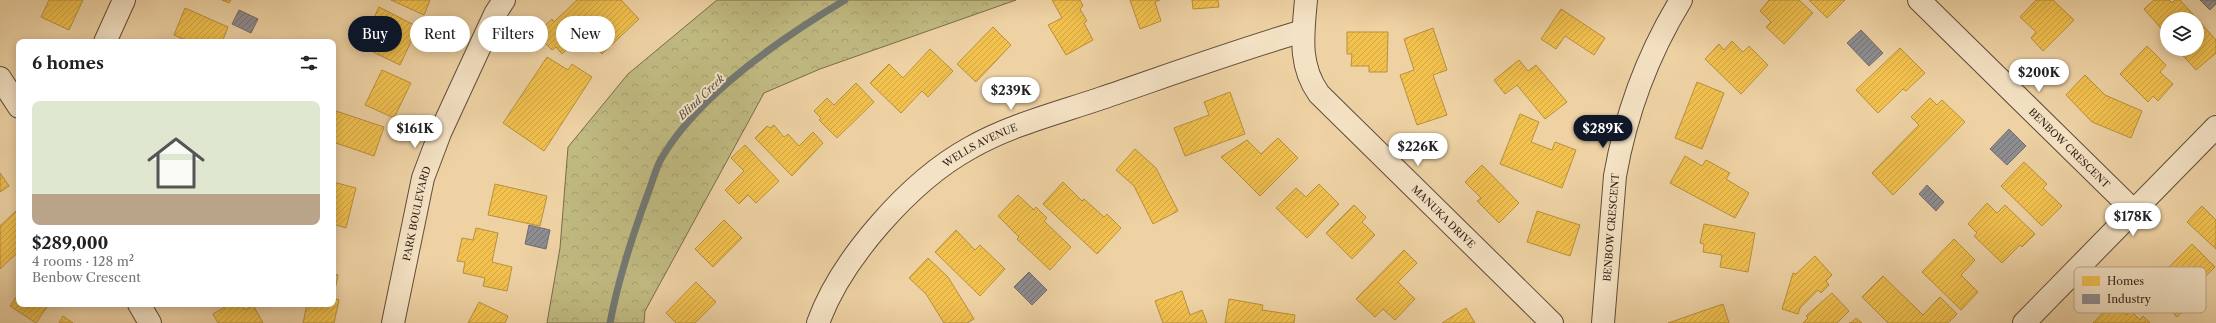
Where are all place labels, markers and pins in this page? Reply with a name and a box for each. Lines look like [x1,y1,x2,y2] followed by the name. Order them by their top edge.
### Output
[2011,59,2067,93] pin: $200K
[983,77,1039,111] pin: $239K
[387,115,443,149] pin: $161K
[1575,115,1631,149] pin: $289K
[1390,133,1446,167] pin: $226K
[2105,203,2161,237] pin: $178K

